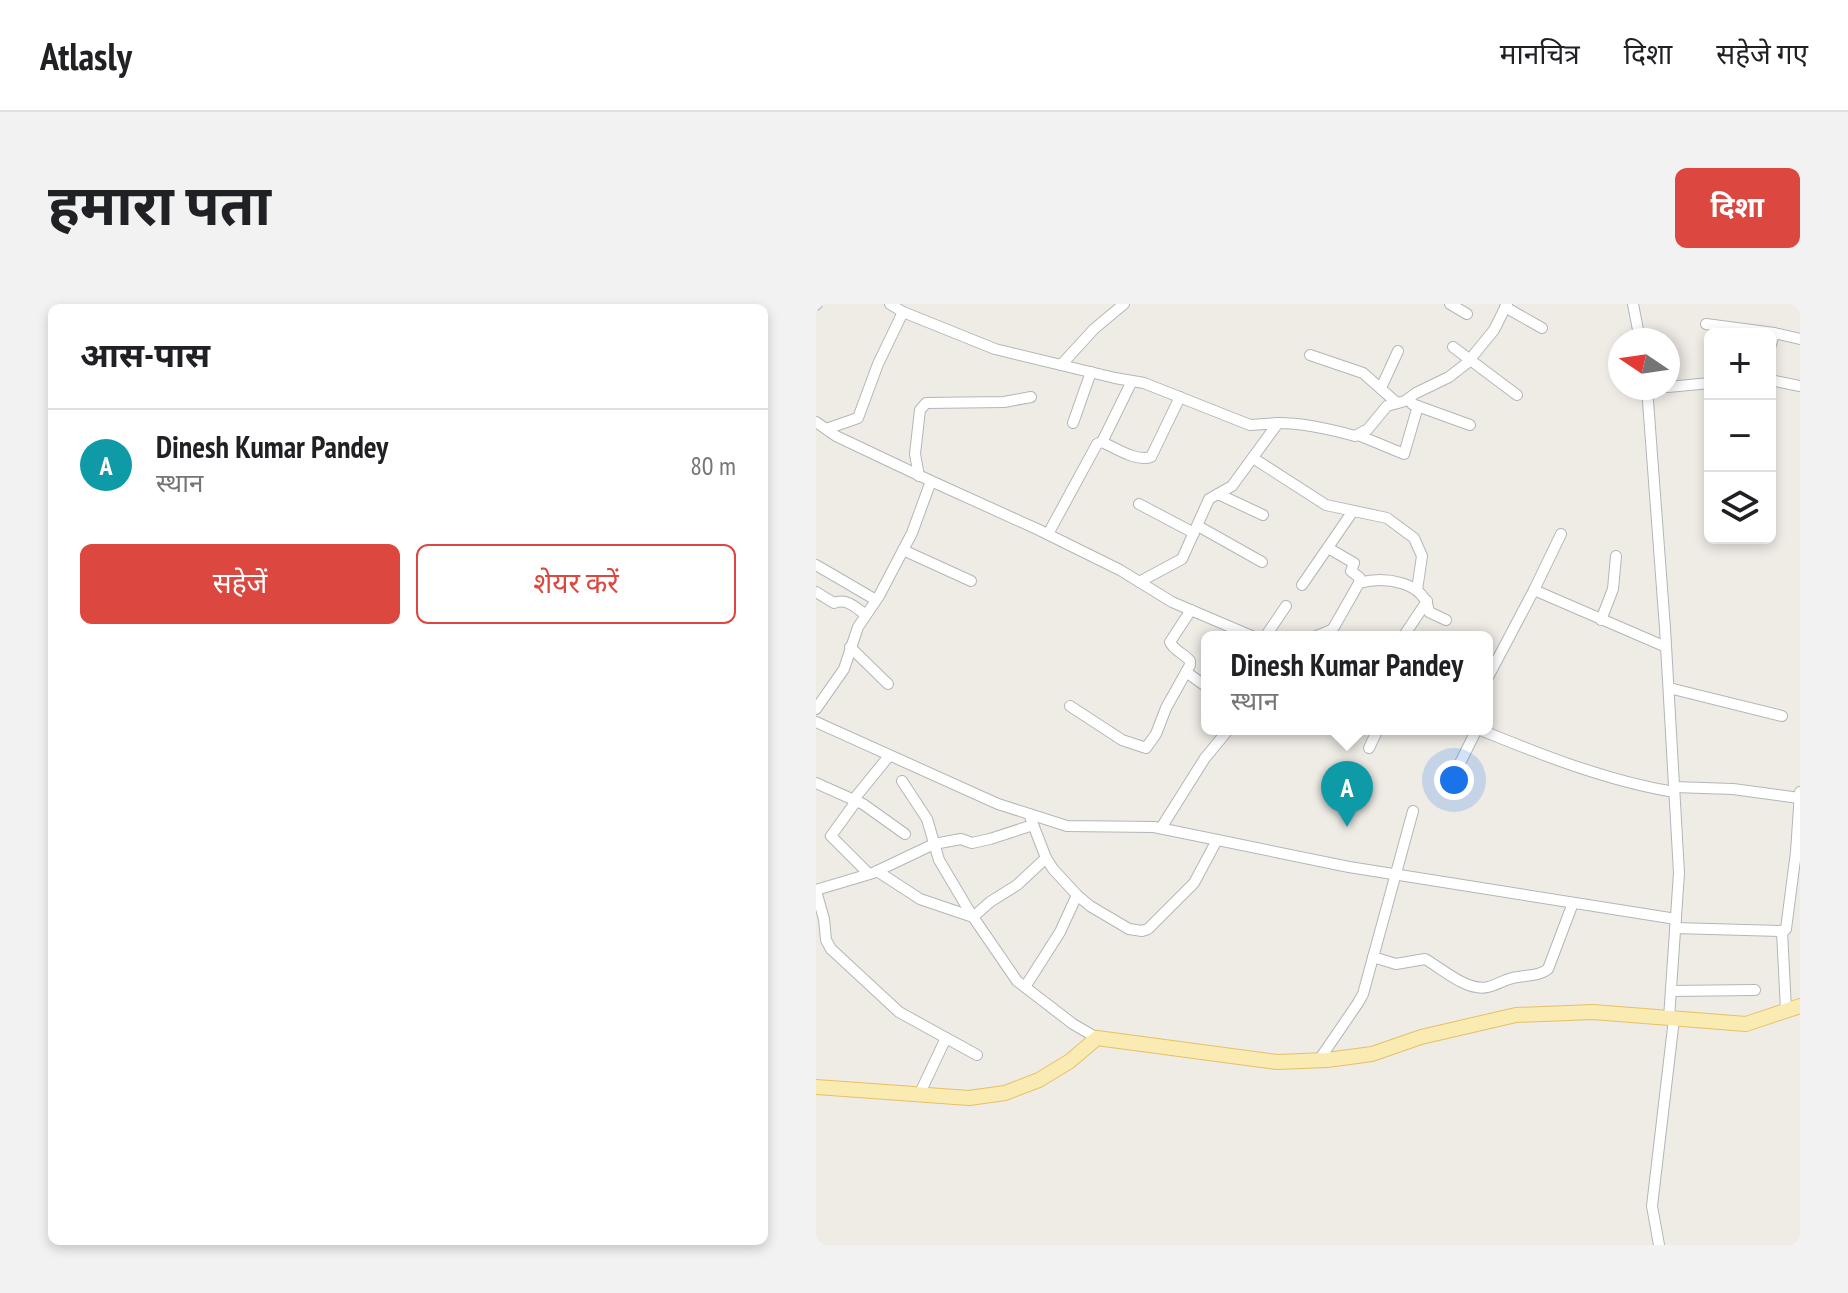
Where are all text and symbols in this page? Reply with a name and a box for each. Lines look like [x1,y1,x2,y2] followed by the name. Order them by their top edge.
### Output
[40,31,132,80] text: Atlasly
[1500,35,1580,72] text: मानचित्र
[1624,35,1672,72] text: दिशा
[1716,35,1808,72] text: सहेजे गए
[48,168,271,240] text: हमारा पता
[1675,168,1800,248] button: दिशा
[1608,328,1680,400] north arrow
[1704,328,1776,544] map controls
[1704,328,1776,400] button: +
[80,332,210,376] text: आस-पास
[1704,400,1776,472] button: −
[156,427,388,466] text: Dinesh Kumar Pandey
[99,449,113,482] text: A
[690,449,736,482] text: 80 m
[156,466,203,499] text: स्थान
[1704,472,1776,544] button: layers
[80,544,400,624] button: सहेजें
[416,544,736,624] button: शेयर करें
[1201,631,1493,735] popup
[1231,645,1463,684] text: Dinesh Kumar Pandey
[1231,684,1278,717] text: स्थान
[1434,760,1474,800] your location
[1321,761,1373,827] pin: A

